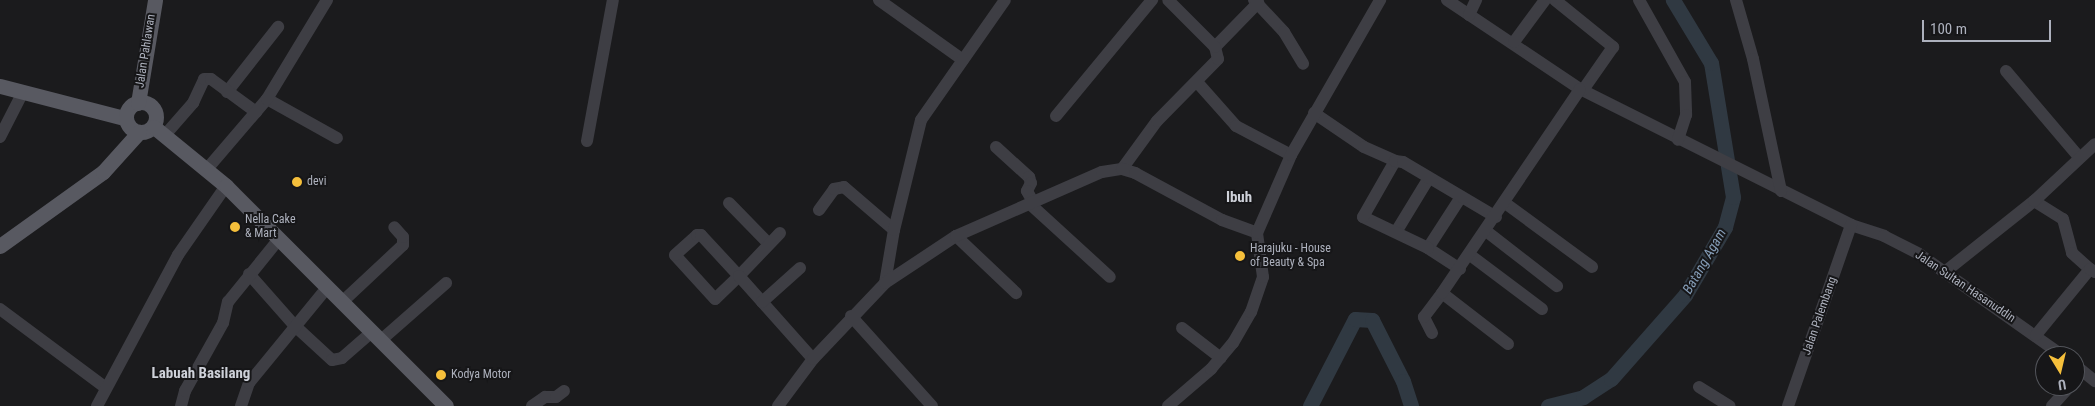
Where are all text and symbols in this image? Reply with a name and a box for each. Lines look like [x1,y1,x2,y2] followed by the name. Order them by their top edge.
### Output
[1925,10,2054,42] scale bar
[133,13,159,89] street label: Jalan Pahlawan
[1930,20,1967,38] text: 100 m
[307,175,326,189] place label: devi
[291,176,303,188] marker: devi
[1226,189,1252,207] district label: Ibuh
[245,213,296,241] place label: Nella Cake & Mart
[229,221,241,233] marker: Nella Cake & Mart
[1679,226,1729,296] water label: Batang Agam
[1250,242,1331,270] place label: Harajuku - House of Beauty & Spa
[1912,248,2018,326] street label: Jalan Sultan Hasanuddin
[1234,250,1246,262] marker: Harajuku - House of Beauty & Spa
[1800,275,1840,357] street label: Jalan Palembang
[2035,346,2085,396] north arrow
[152,365,250,383] district label: Labuah Basilang
[451,368,511,382] place label: Kodya Motor
[435,369,447,381] marker: Kodya Motor
[2057,376,2067,393] text: U

